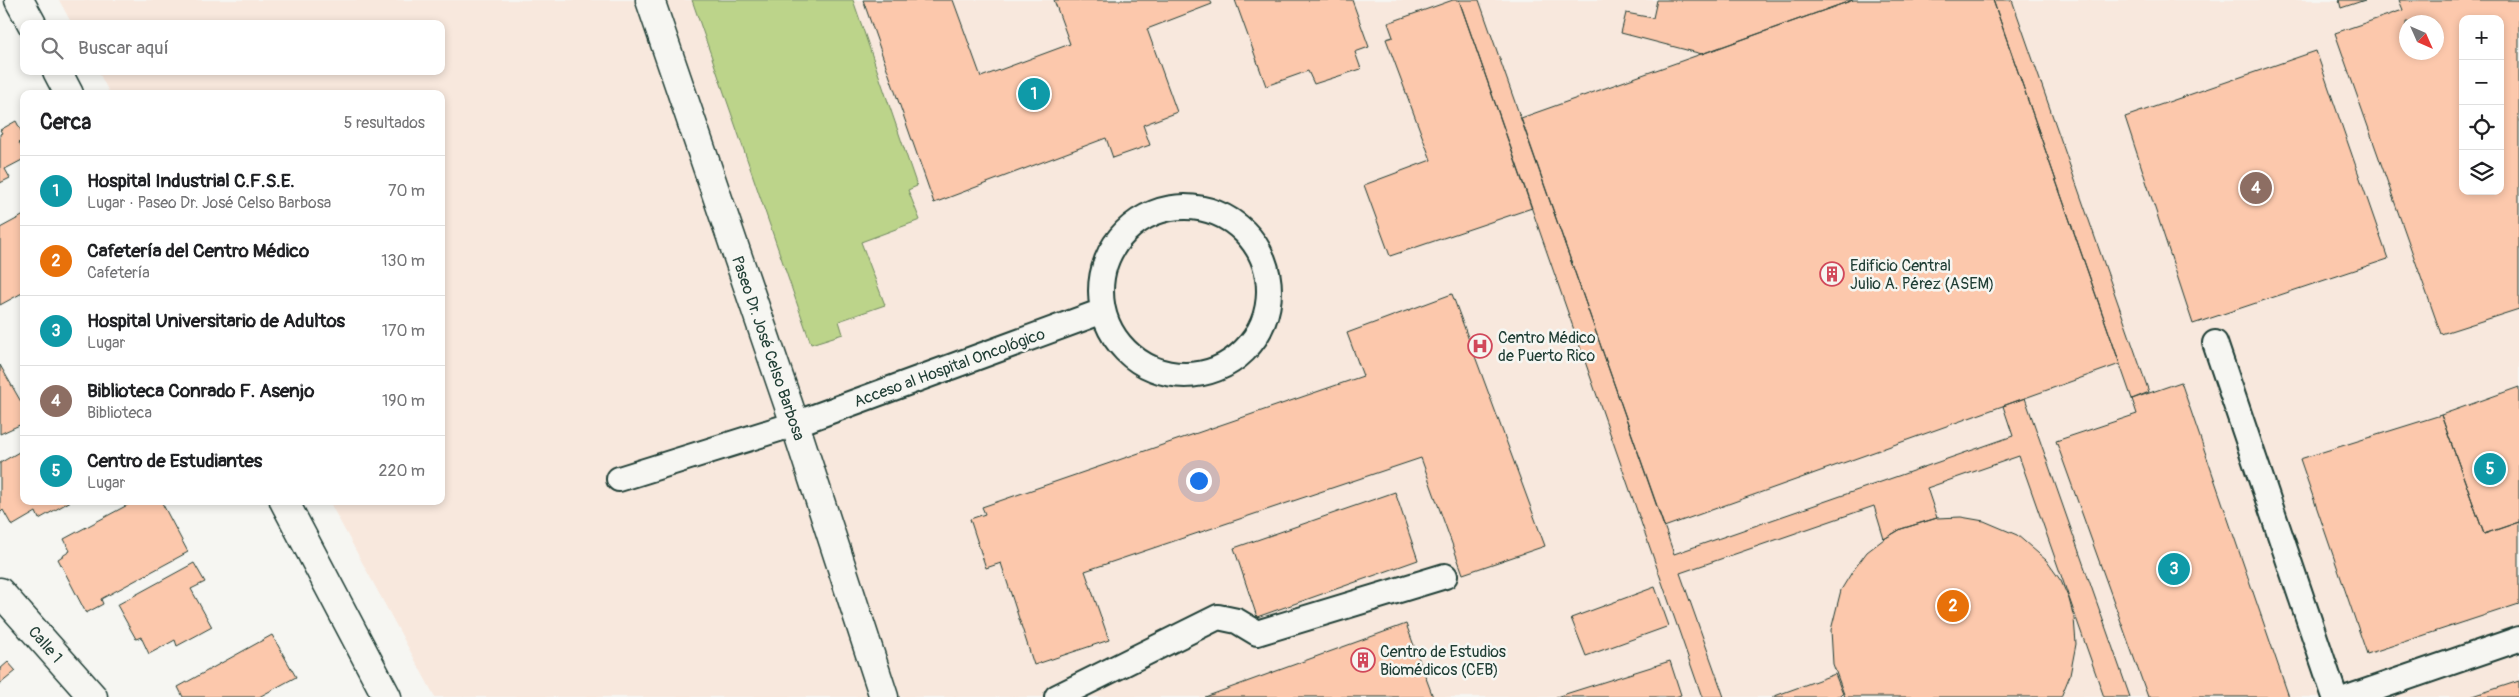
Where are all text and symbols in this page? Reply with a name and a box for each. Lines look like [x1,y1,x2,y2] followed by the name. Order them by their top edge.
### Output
[2399,15,2444,60] north arrow
[2459,15,2504,195] map controls
[2459,15,2504,60] button: +
[20,20,445,75] search box
[38,34,66,62] icon: search
[78,36,169,60] text: Buscar aquí
[2459,60,2504,105] button: −
[1018,75,1050,113] pin: 1
[2459,105,2504,150] button: locate
[40,109,91,136] text: Cerca
[344,113,425,133] text: 5 resultados
[2459,150,2504,195] button: layers
[87,169,295,193] text: Hospital Industrial C.F.S.E.
[2240,169,2272,207] pin: 4
[53,181,59,201] text: 1
[388,181,425,201] text: 70 m
[87,193,331,213] text: Lugar · Paseo Dr. José Celso Barbosa
[87,239,309,263] text: Cafetería del Centro Médico
[52,251,60,271] text: 2
[381,251,425,271] text: 130 m
[727,253,809,443] street label: Paseo Dr. José Celso Barbosa
[1850,256,1995,294] place label: Edificio Central Julio A. Pérez (ASEM)
[1819,261,1845,287] building icon: Edificio Central Julio A. Pérez (ASEM)
[87,263,150,283] text: Cafetería
[87,309,345,333] text: Hospital Universitario de Adultos
[52,321,60,341] text: 3
[382,321,425,341] text: 170 m
[851,324,1048,412] street label: Acceso al Hospital Oncológico
[1498,328,1596,366] place label: Centro Médico de Puerto Rico
[87,333,125,353] text: Lugar
[1467,333,1493,359] hospital icon: Centro Médico de Puerto Rico
[87,379,314,403] text: Biblioteca Conrado F. Asenjo
[51,391,61,411] text: 4
[382,391,425,411] text: 190 m
[87,403,152,423] text: Biblioteca
[87,449,262,473] text: Centro de Estudiantes
[2474,450,2506,488] pin: 5
[52,461,60,481] text: 5
[379,461,425,481] text: 220 m
[1186,468,1212,494] your location
[87,473,125,493] text: Lugar
[2158,550,2190,588] pin: 3
[1937,587,1969,625] pin: 2
[24,622,67,667] street label: Calle 1
[1380,642,1506,680] place label: Centro de Estudios Biomédicos (CEB)
[1350,647,1376,673] building icon: Centro de Estudios Biomédicos (CEB)

